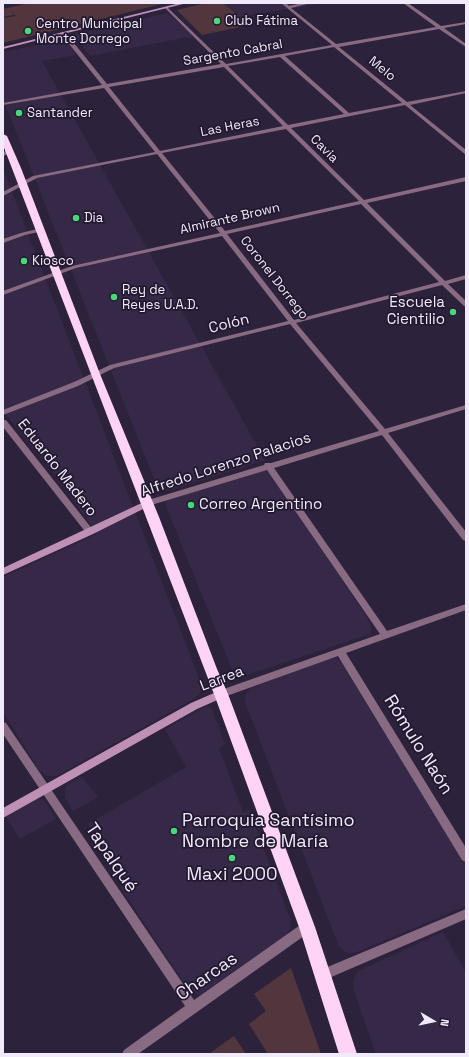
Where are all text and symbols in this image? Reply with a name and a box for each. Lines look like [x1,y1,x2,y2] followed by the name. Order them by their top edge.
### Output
[225,13,298,29] place label: Club Fátima
[36,16,142,47] place label: Centro Municipal Monte Dorrego
[212,16,222,26] marker: Club Fátima
[23,26,33,36] marker: Centro Municipal Monte Dorrego
[182,37,284,69] street label: Sargento Cabral
[365,53,399,85] street label: Melo
[27,105,93,121] place label: Santander
[14,108,24,118] marker: Santander
[199,114,261,140] street label: Las Heras
[307,132,341,166] street label: Cavia
[179,200,281,238] street label: Almirante Brown
[84,210,103,226] place label: Dia
[71,213,81,223] marker: Dia
[237,233,311,323] street label: Coronel Dorrego
[32,253,74,269] place label: Kiosco
[19,256,29,266] marker: Kiosco
[122,282,199,313] place label: Rey de Reyes U.A.D.
[109,292,119,302] marker: Rey de Reyes U.A.D.
[387,294,445,329] place label: Escuela Cientilio
[448,307,458,317] marker: Escuela Cientilio
[207,310,251,338] street label: Colón
[13,416,101,520] street label: Eduardo Madero
[139,429,313,501] street label: Alfredo Lorenzo Palacios
[199,496,322,514] place label: Correo Argentino
[186,500,196,510] marker: Correo Argentino
[198,662,246,696] street label: Larrea
[379,691,457,799] street label: Rómulo Naón
[182,810,355,852] place label: Parroquia Santísimo Nombre de María
[80,819,142,897] street label: Tapalqué
[169,826,179,836] marker: Parroquia Santísimo Nombre de María
[227,853,237,863] marker: Maxi 2000
[186,864,278,886] place label: Maxi 2000
[172,948,242,1006] street label: Charcas
[413,1001,453,1041] north arrow
[437,1018,452,1028] text: N

